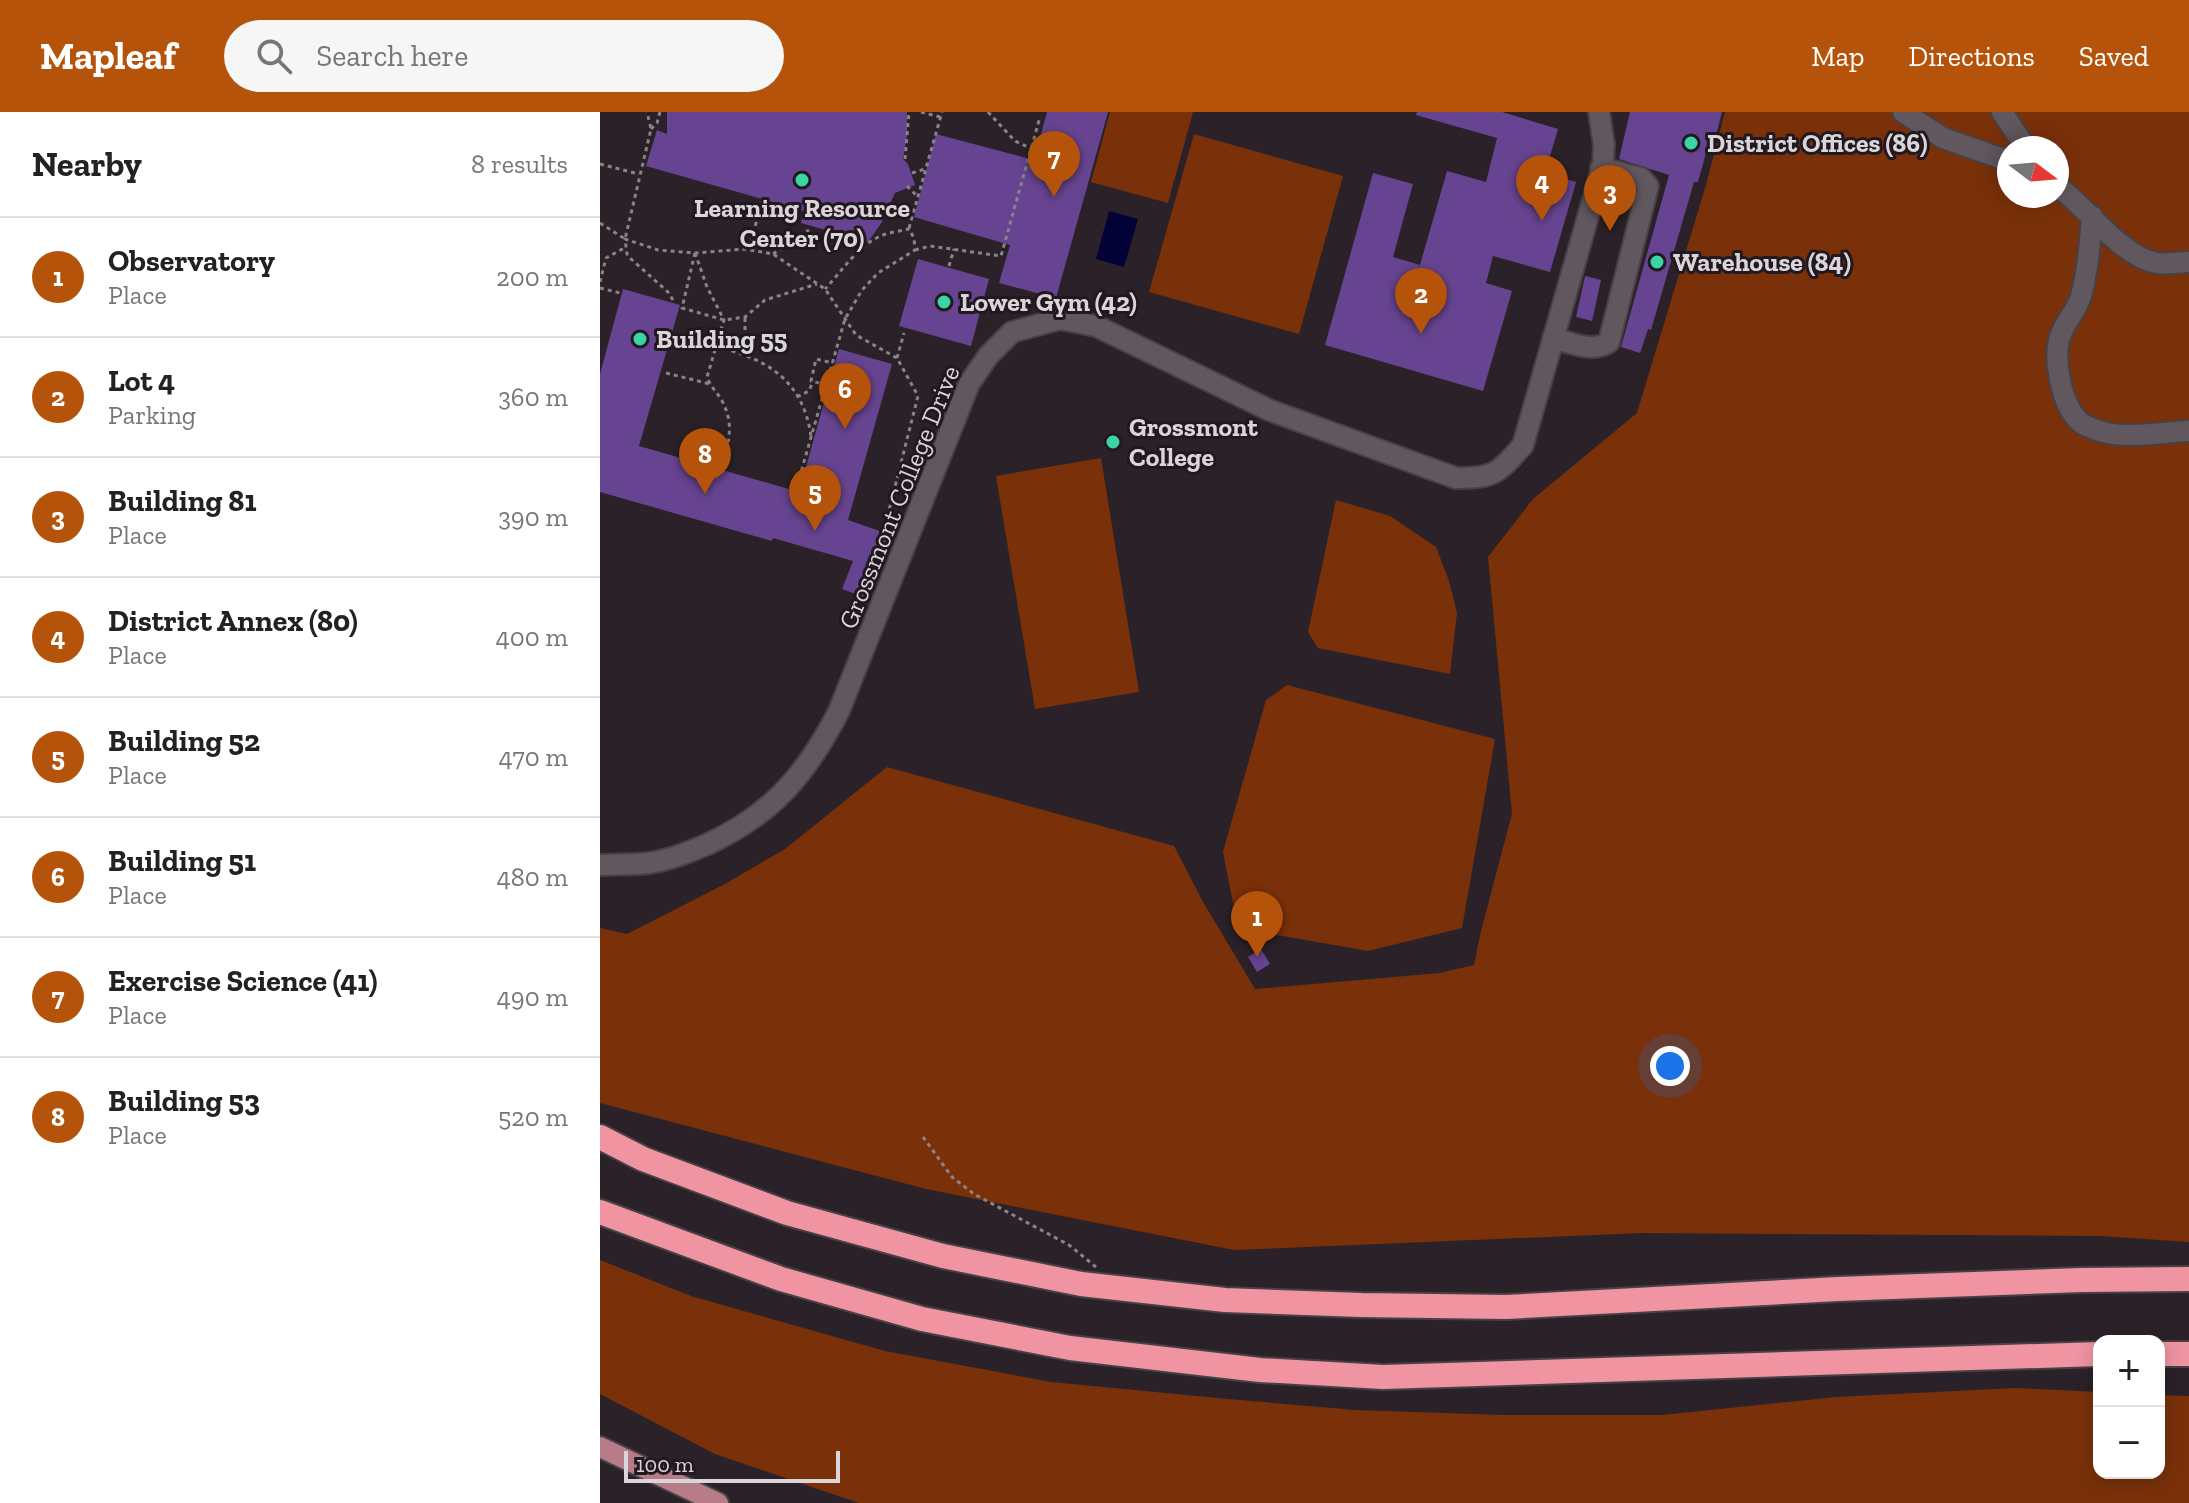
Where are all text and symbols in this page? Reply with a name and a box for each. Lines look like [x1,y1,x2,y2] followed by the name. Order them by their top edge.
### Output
[224,20,784,92] search box
[40,33,176,79] text: Mapleaf
[252,34,296,78] icon: search
[316,38,468,74] text: Search here
[1811,40,1864,73] text: Map
[1908,40,2035,73] text: Directions
[2079,40,2149,73] text: Saved
[1707,127,1928,159] place label: District Offices (86)
[1028,131,1080,197] pin: 7
[1682,134,1700,152] marker: District Offices (86)
[1997,136,2069,208] north arrow
[32,144,142,185] text: Nearby
[471,148,568,180] text: 8 results
[1516,155,1568,221] pin: 4
[1584,165,1636,231] pin: 3
[793,171,811,189] marker: Learning Resource Center (70)
[694,192,910,254] place label: Learning Resource Center (70)
[108,243,275,279] text: Observatory
[1673,246,1851,278] place label: Warehouse (84)
[1648,253,1666,271] marker: Warehouse (84)
[53,261,63,293] text: 1
[496,261,568,293] text: 200 m
[1395,268,1447,334] pin: 2
[108,279,167,311] text: Place
[960,286,1137,318] place label: Lower Gym (42)
[935,293,953,311] marker: Lower Gym (42)
[656,323,787,355] place label: Building 55
[631,330,649,348] marker: Building 55
[832,361,966,633] street label: Grossmont College Drive
[108,363,175,399] text: Lot 4
[819,363,871,429] pin: 6
[51,381,65,413] text: 2
[498,381,568,413] text: 360 m
[108,399,196,431] text: Parking
[1129,411,1258,473] place label: Grossmont College
[679,428,731,494] pin: 8
[1104,433,1122,451] marker: Grossmont College
[789,465,841,531] pin: 5
[108,483,257,519] text: Building 81
[51,501,65,533] text: 3
[498,501,568,533] text: 390 m
[108,519,167,551] text: Place
[108,603,358,639] text: District Annex (80)
[51,621,65,653] text: 4
[496,621,568,653] text: 400 m
[108,639,167,671] text: Place
[108,723,260,759] text: Building 52
[51,741,65,773] text: 5
[499,741,568,773] text: 470 m
[108,759,167,791] text: Place
[108,843,256,879] text: Building 51
[51,861,65,893] text: 6
[497,861,568,893] text: 480 m
[108,879,167,911] text: Place
[1231,891,1283,957] pin: 1
[108,963,377,999] text: Exercise Science (41)
[52,981,64,1013] text: 7
[497,981,568,1013] text: 490 m
[108,999,167,1031] text: Place
[1650,1046,1690,1086] your location
[108,1083,260,1119] text: Building 53
[51,1101,65,1133] text: 8
[498,1101,568,1133] text: 520 m
[108,1119,167,1151] text: Place
[2093,1335,2165,1479] map controls
[2093,1335,2165,1407] button: +
[2093,1407,2165,1479] button: −
[624,1447,840,1483] scale bar
[636,1451,694,1478] text: 100 m

